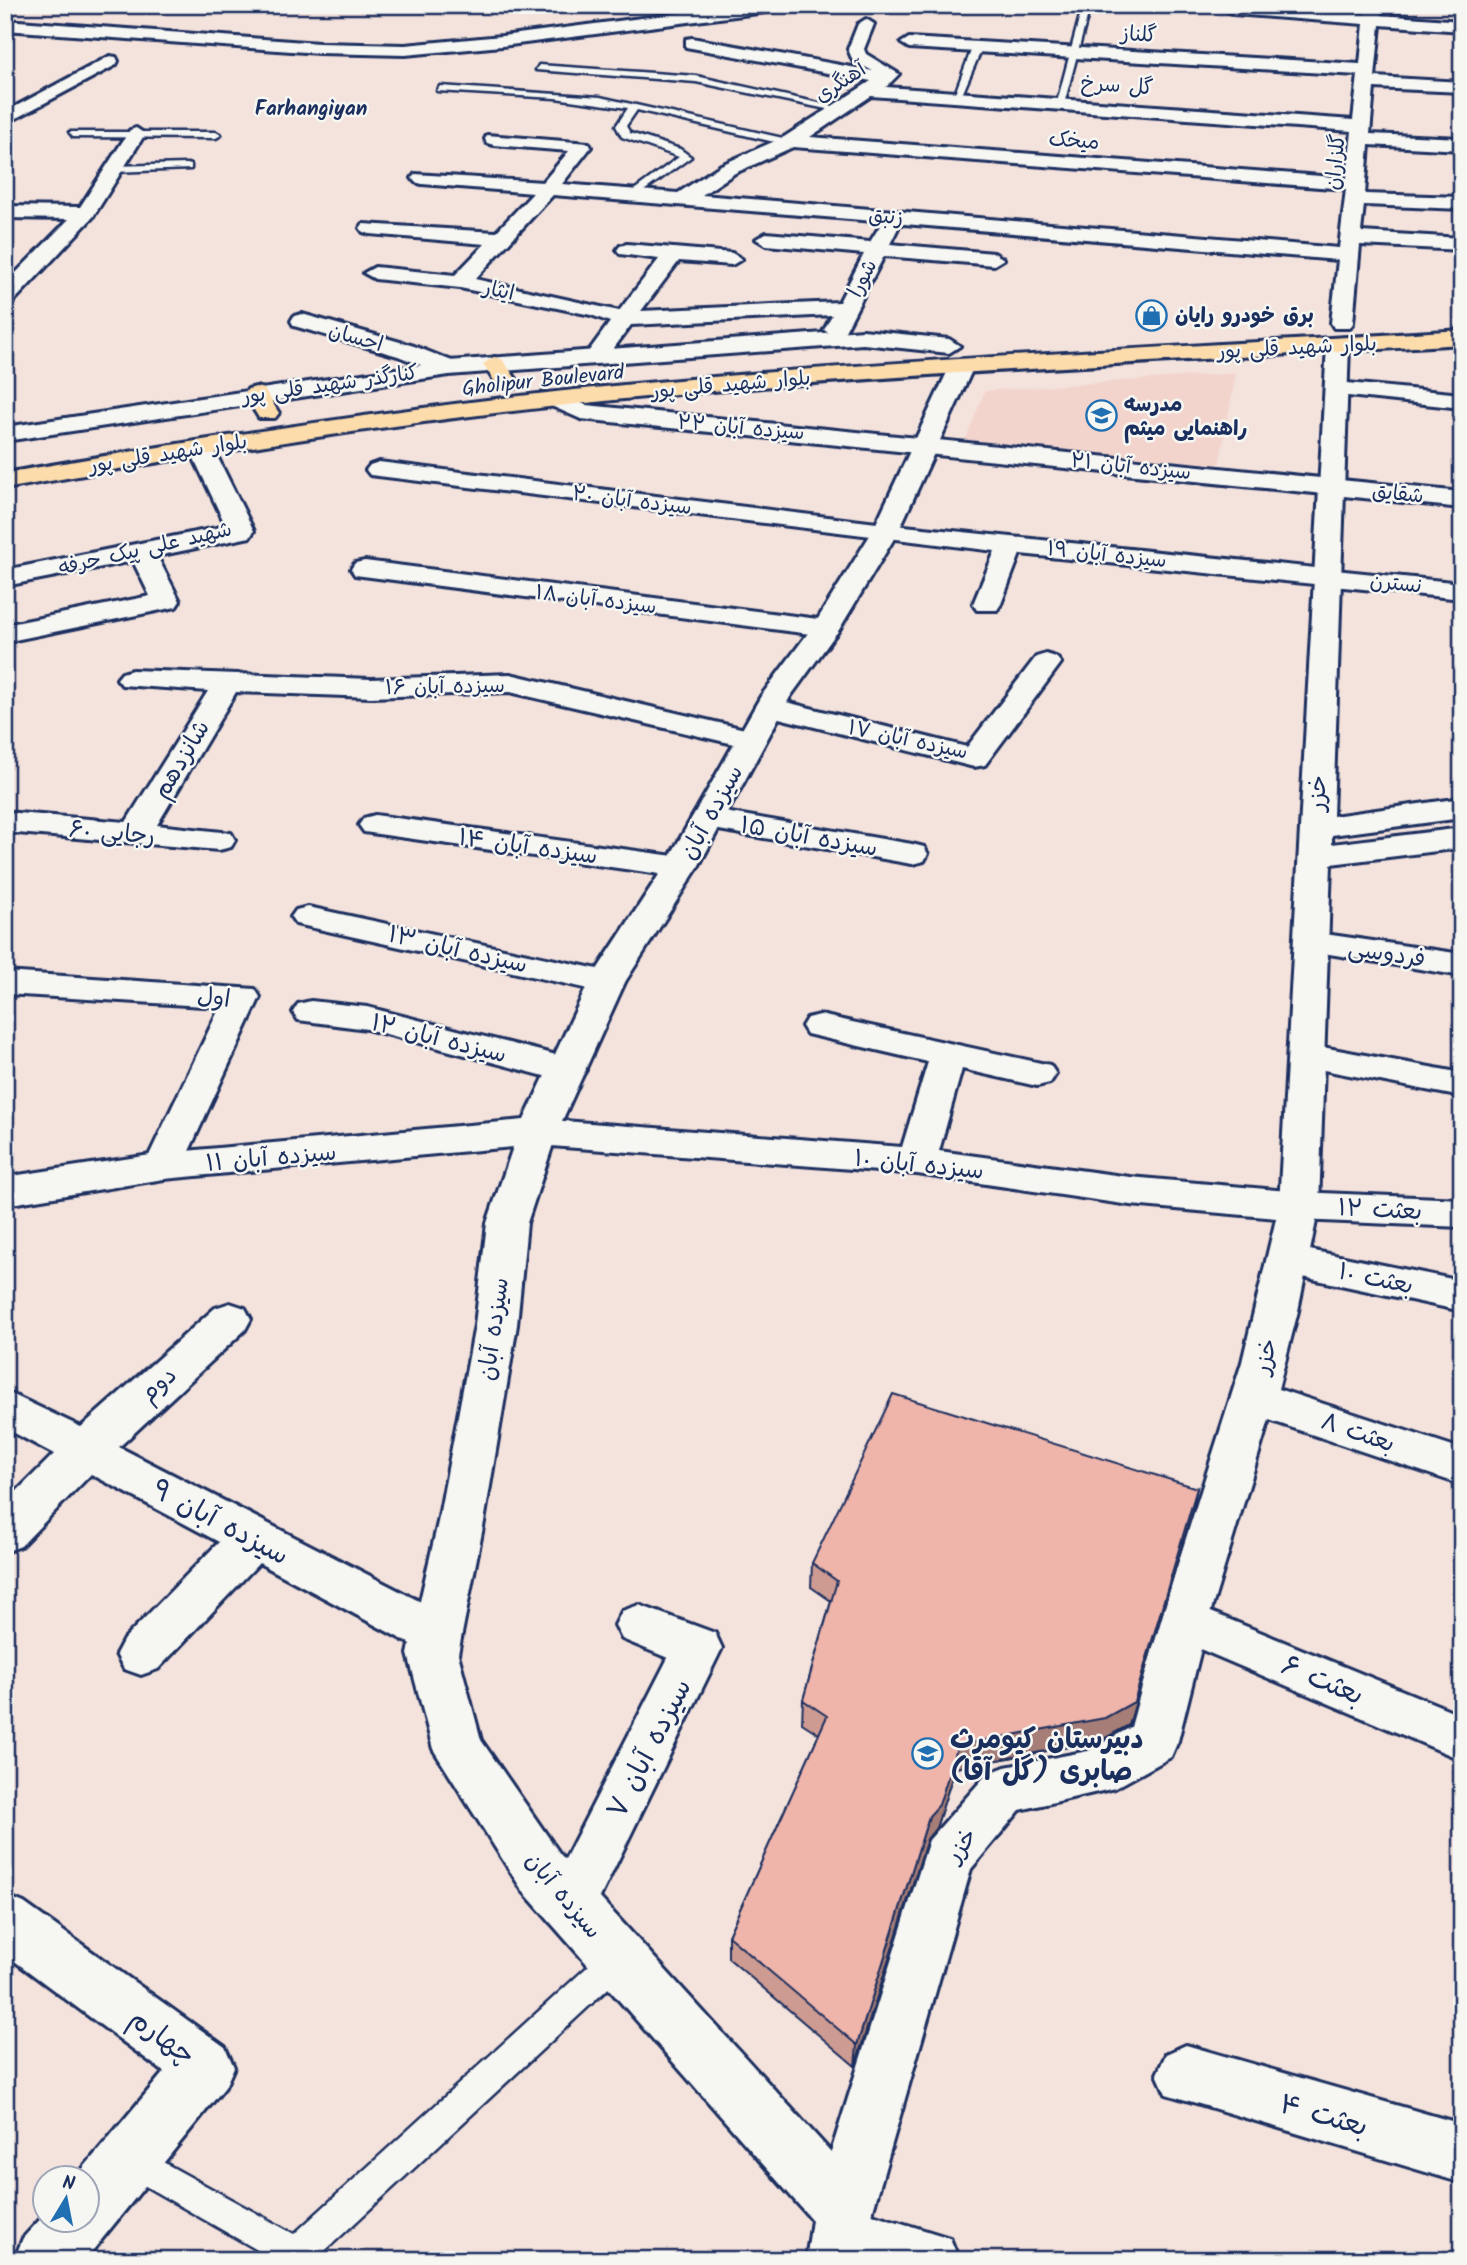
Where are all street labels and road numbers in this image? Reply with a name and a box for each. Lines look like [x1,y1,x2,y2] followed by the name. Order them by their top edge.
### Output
[1118,18,1158,53] street label: گلناز
[808,54,874,112] street label: آهنگری
[1080,68,1154,105] street label: گل سرخ
[1047,123,1100,160] street label: میخک
[1317,133,1356,192] street label: گلزاران
[867,200,905,235] street label: زنبق
[840,254,887,304] street label: شورا
[478,272,517,311] street label: ایثار
[324,315,387,362] street label: احسان
[1214,328,1378,369] street label: بلوار شهید قلی پور
[238,357,421,414] street label: کنارگذر شهید قلی پور
[460,357,626,406] street label: Gholipur Boulevard
[648,362,812,409] street label: بلوار شهید قلی پور
[676,406,806,450] street label: سیزده آبان ۲۲
[85,426,250,484] street label: بلوار شهید قلی پور
[1069,445,1193,490] street label: سیزده آبان ۲۱
[1370,475,1425,514] street label: شقایق
[570,478,694,525] street label: سیزده آبان ۲۰
[55,513,235,585] street label: شهید علی پیک حرفه
[1045,533,1168,578] street label: سیزده آبان ۱۹
[1368,565,1424,604] street label: نسترن
[533,577,658,624] street label: سیزده آبان ۱۸
[385,670,505,705] street label: سیزده آبان ۱۶
[845,712,971,769] street label: سیزده آبان ۱۷
[143,713,221,807] street label: شانزدهم
[670,758,755,868] street label: سیزده آبان
[1298,774,1339,814] street label: خزر
[737,806,881,869] street label: سیزده آبان ۱۵
[67,810,157,857] street label: رجایی ۶۰
[456,818,600,877] street label: سیزده آبان ۱۴
[384,915,531,985] street label: سیزده آبان ۱۳
[1345,929,1428,980] street label: فردوسی
[195,977,233,1020] street label: اول
[367,1004,511,1075] street label: سیزده آبان ۱۲
[204,1133,338,1184] street label: سیزده آبان ۱۱
[852,1139,986,1192] street label: سیزده آبان ‍۱۰
[1337,1189,1423,1232] street label: بعثت ۱۲
[1335,1253,1417,1306] street label: بعثت ۱۰
[468,1275,521,1383] street label: سیزده آبان
[1242,1334,1290,1381] street label: خزر
[131,1358,187,1413] street label: دوم
[1315,1403,1400,1464] street label: بعثت ۸
[143,1468,297,1578] street label: سیزده آبان ۹
[1274,1644,1370,1719] street label: بعثت ۶
[596,1671,705,1827] street label: سیزده آبان ۷
[935,1820,988,1873] street label: خزر
[515,1844,611,1948] street label: سیزده آبان
[118,1998,205,2078] street label: چهارم
[1274,2082,1373,2150] street label: بعثت ۴

